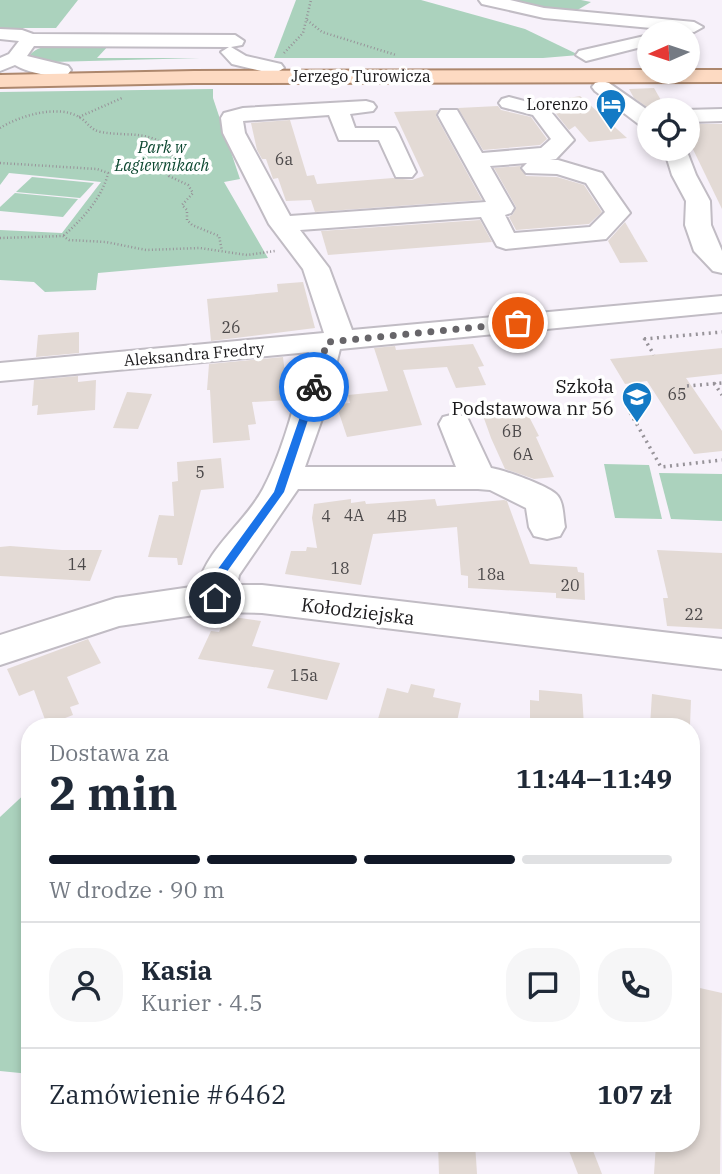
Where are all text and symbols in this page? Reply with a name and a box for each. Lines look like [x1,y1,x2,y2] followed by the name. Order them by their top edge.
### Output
[637,21,700,84] north arrow
[637,21,700,161] map controls
[291,66,431,86] street label: Jerzego Turowicza
[594,87,628,131] hotel icon: Lorenzo
[527,94,588,114] place label: Lorenzo
[637,98,700,161] button: locate
[114,137,209,175] park label: Park w Łagiewnikach
[275,149,293,169] house number: 6a
[488,293,548,353] pin
[499,304,537,342] icon: bag
[221,317,241,337] house number: 26
[123,338,265,370] street label: Aleksandra Fredry
[279,352,349,422] courier
[295,368,333,406] icon: bike
[452,374,614,420] place label: Szkoła Podstawowa nr 56
[620,380,654,424] school or university icon: Szkoła Podstawowa nr 56
[667,384,687,404] house number: 65
[502,421,522,441] house number: 6B
[513,444,533,464] house number: 6A
[195,462,205,482] house number: 5
[344,505,364,525] house number: 4A
[321,506,331,526] house number: 4
[387,506,407,526] house number: 4B
[67,554,87,574] house number: 14
[330,558,350,578] house number: 18
[477,564,505,584] house number: 18a
[185,568,245,628] pin
[560,575,580,595] house number: 20
[196,579,234,617] icon: home
[300,592,416,630] street label: Kołodziejska
[684,604,704,624] house number: 22
[290,665,318,685] house number: 15a
[49,737,170,767] text: Dostawa za
[516,761,672,795] text: 11:44–11:49
[49,763,178,823] text: 2 min
[49,874,225,904] text: W drodze · 90 m
[49,948,123,1022] button: person
[506,948,580,1022] button: chat
[598,948,672,1022] button: phone
[141,953,212,987] text: Kasia
[141,987,263,1017] text: Kurier · 4.5
[49,1077,287,1111] text: Zamówienie #6462
[597,1077,672,1111] text: 107 zł

